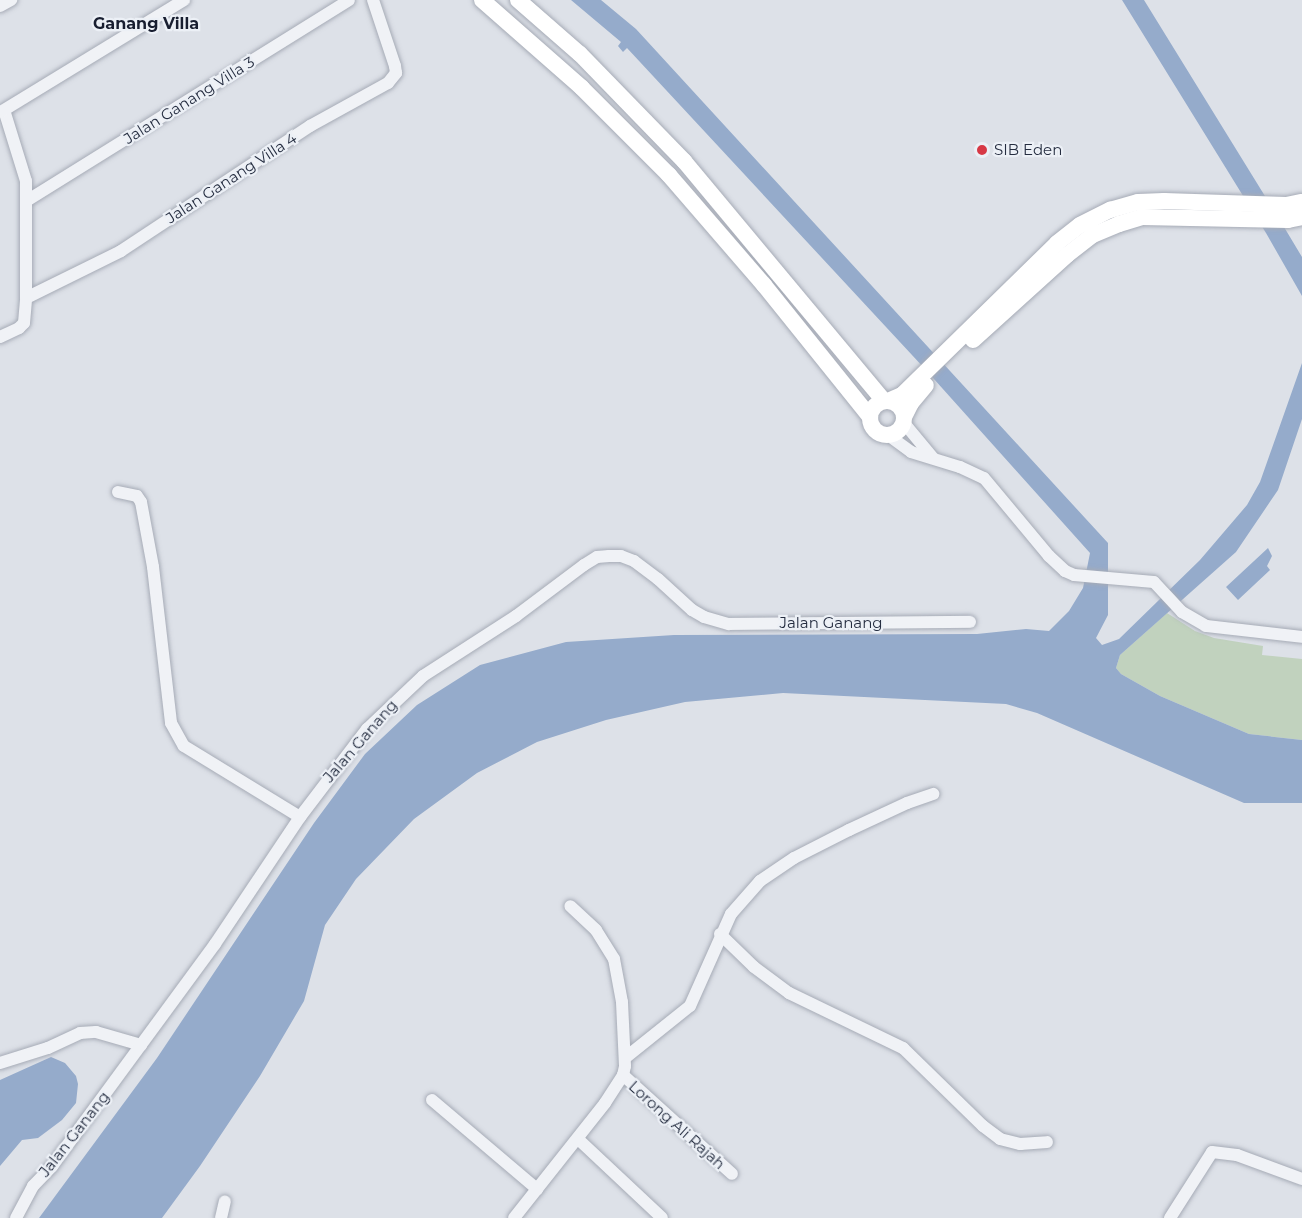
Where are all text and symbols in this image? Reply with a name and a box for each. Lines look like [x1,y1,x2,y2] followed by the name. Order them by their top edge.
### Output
[93,14,199,34] district label: Ganang Villa
[120,52,258,148] street label: Jalan Ganang Villa 3
[162,129,300,227] street label: Jalan Ganang Villa 4
[994,141,1062,159] place label: SIB Eden
[975,143,989,157] marker: SIB Eden
[779,614,883,632] street label: Jalan Ganang
[319,696,401,786] street label: Jalan Ganang
[625,1077,729,1173] street label: Lorong Ali Rajah
[35,1088,113,1180] street label: Jalan Ganang

